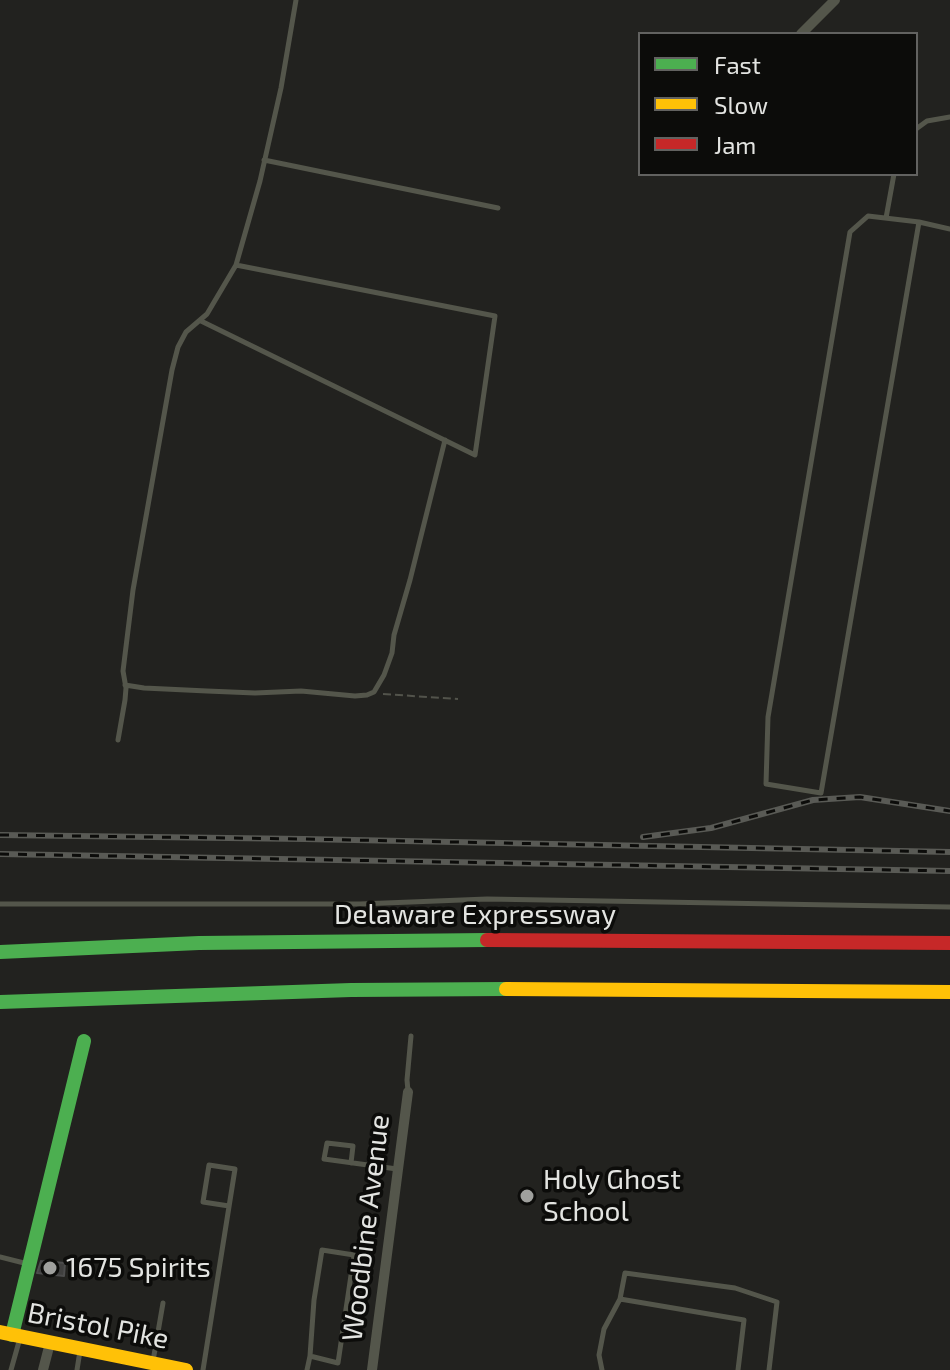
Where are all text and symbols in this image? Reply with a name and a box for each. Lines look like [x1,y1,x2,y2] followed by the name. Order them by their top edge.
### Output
[638,32,918,176] legend
[714,50,761,79] text: Fast
[714,90,768,119] text: Slow
[714,130,756,159] text: Jam
[334,898,616,932] street label: Delaware Expressway
[335,1113,397,1343] street label: Woodbine Avenue
[543,1163,681,1229] place label: Holy Ghost School
[518,1187,536,1205] marker: Holy Ghost School
[66,1251,211,1285] place label: 1675 Spirits
[41,1259,59,1277] marker: 1675 Spirits
[25,1296,171,1356] street label: Bristol Pike

